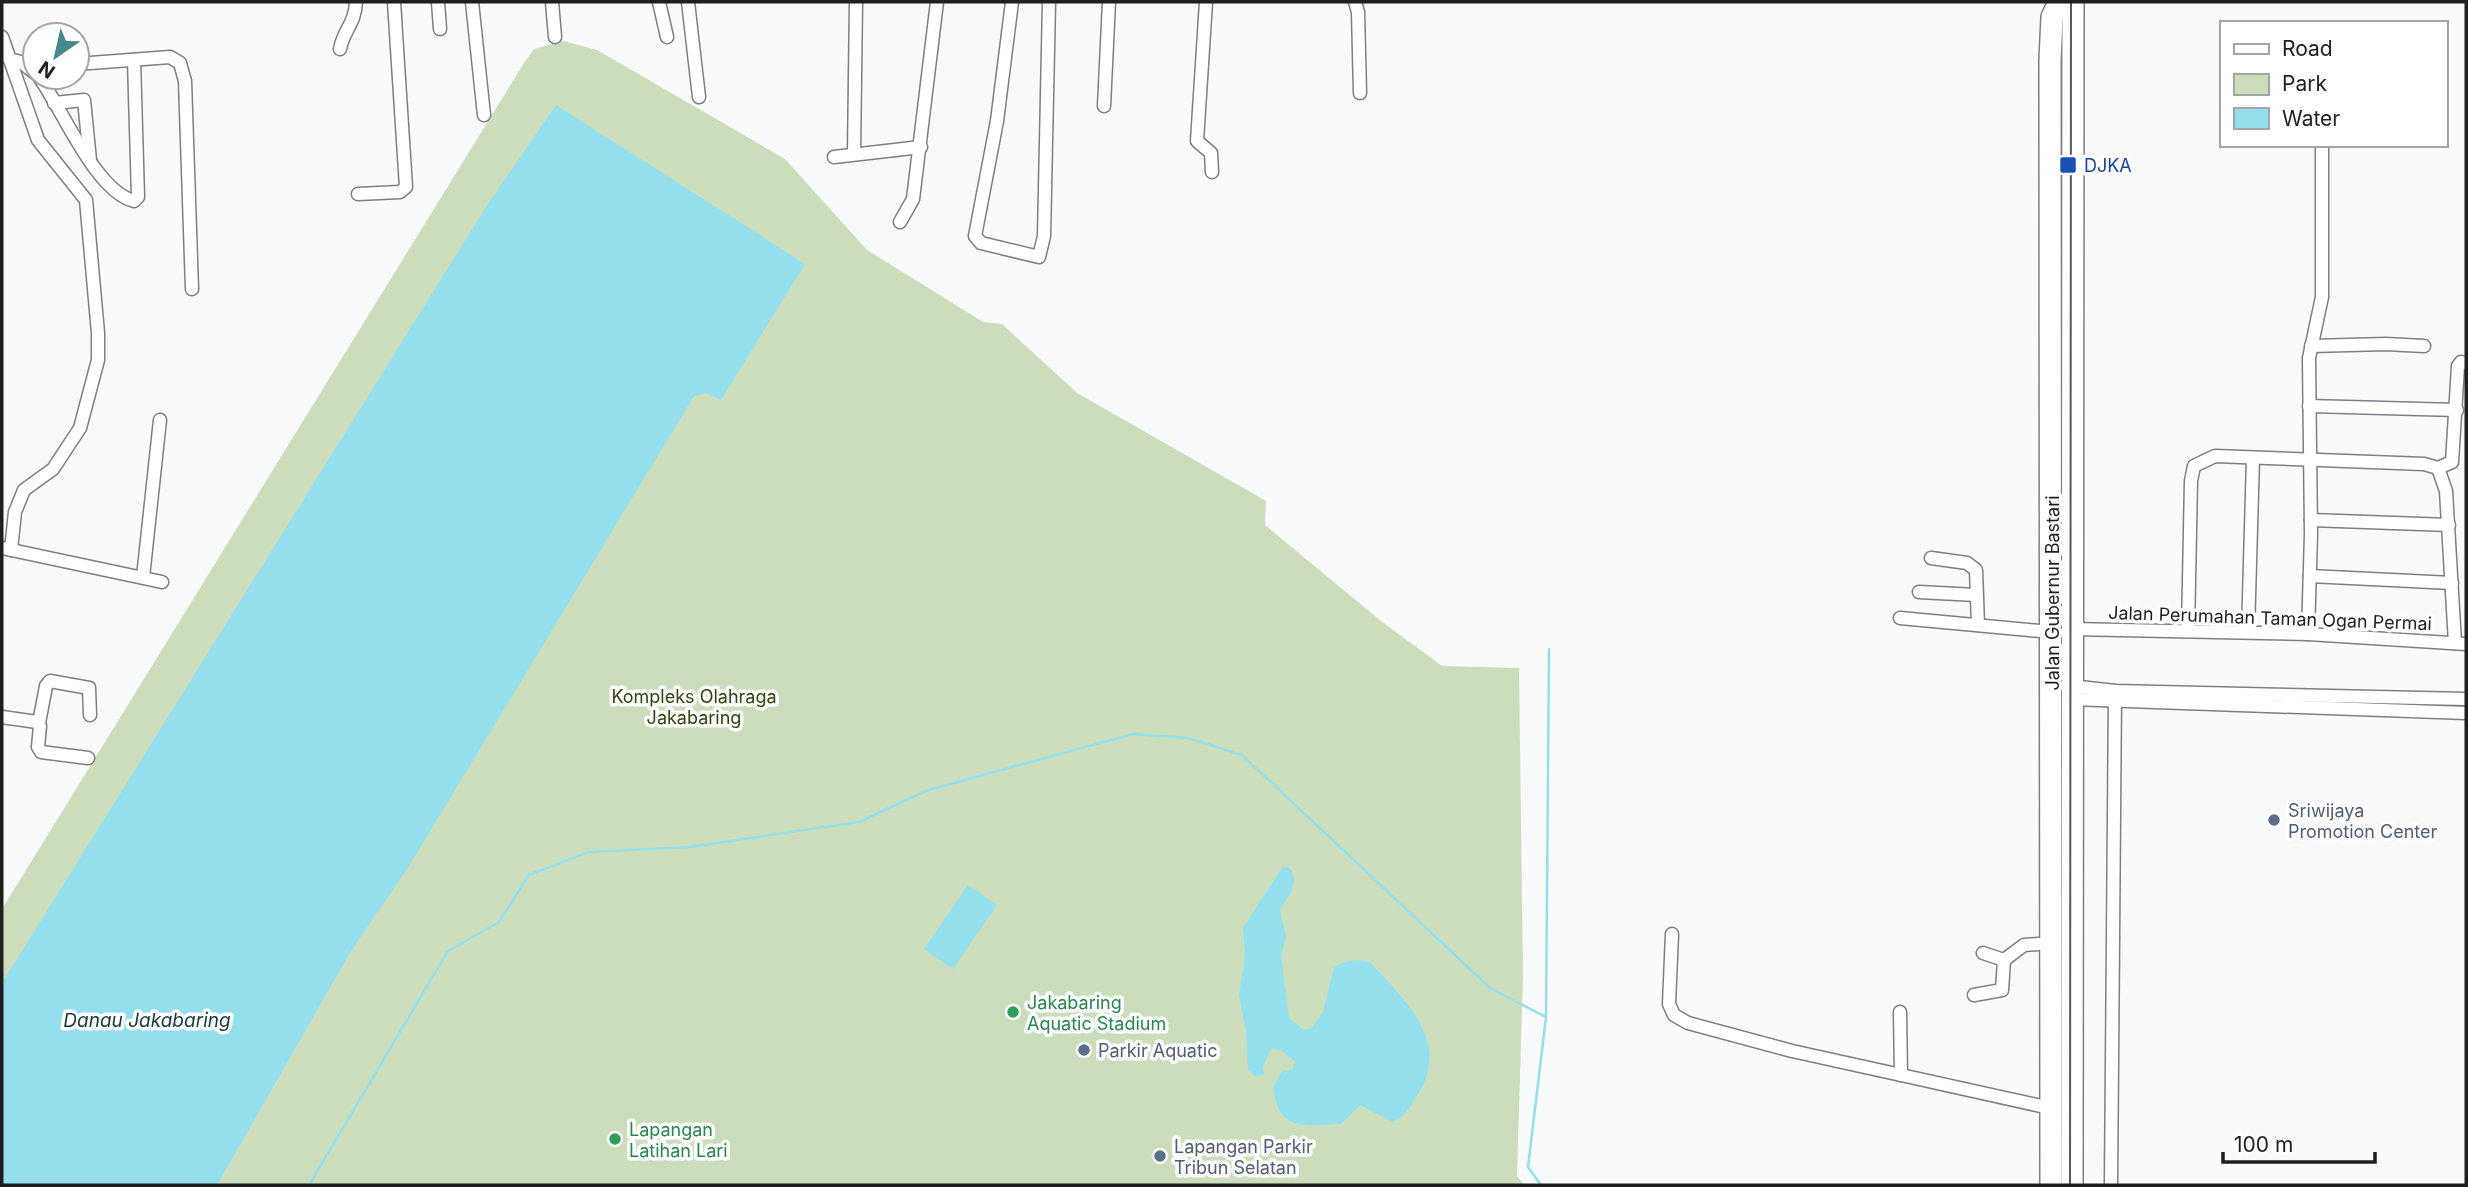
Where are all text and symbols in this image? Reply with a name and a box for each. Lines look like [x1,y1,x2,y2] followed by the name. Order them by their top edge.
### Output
[21,21,91,91] north arrow
[2220,21,2447,147] legend
[2282,36,2333,61] text: Road
[34,56,59,83] text: N
[2282,71,2327,96] text: Park
[2282,106,2340,131] text: Water
[2058,155,2078,175] marker: DJKA
[2084,155,2132,176] place label: DJKA
[2042,495,2063,691] street label: Jalan Gubernur Bastari
[2108,602,2432,634] street label: Jalan Perumahan Taman Ogan Permai
[611,686,777,728] park label: Kompleks Olahraga Jakabaring
[2288,800,2438,842] place label: Sriwijaya Promotion Center
[2266,812,2282,828] marker: Sriwijaya Promotion Center
[1027,992,1166,1034] place label: Jakabaring Aquatic Stadium
[1005,1004,1021,1020] marker: Jakabaring Aquatic Stadium
[63,1009,231,1032] water label: Danau Jakabaring
[1098,1040,1217,1061] place label: Parkir Aquatic
[1076,1042,1092,1058] marker: Parkir Aquatic
[629,1119,728,1161] place label: Lapangan Latihan Lari
[2223,1120,2375,1164] scale bar
[607,1131,623,1147] marker: Lapangan Latihan Lari
[2234,1132,2293,1157] text: 100 m
[1174,1136,1313,1178] place label: Lapangan Parkir Tribun Selatan
[1152,1148,1168,1164] marker: Lapangan Parkir Tribun Selatan

